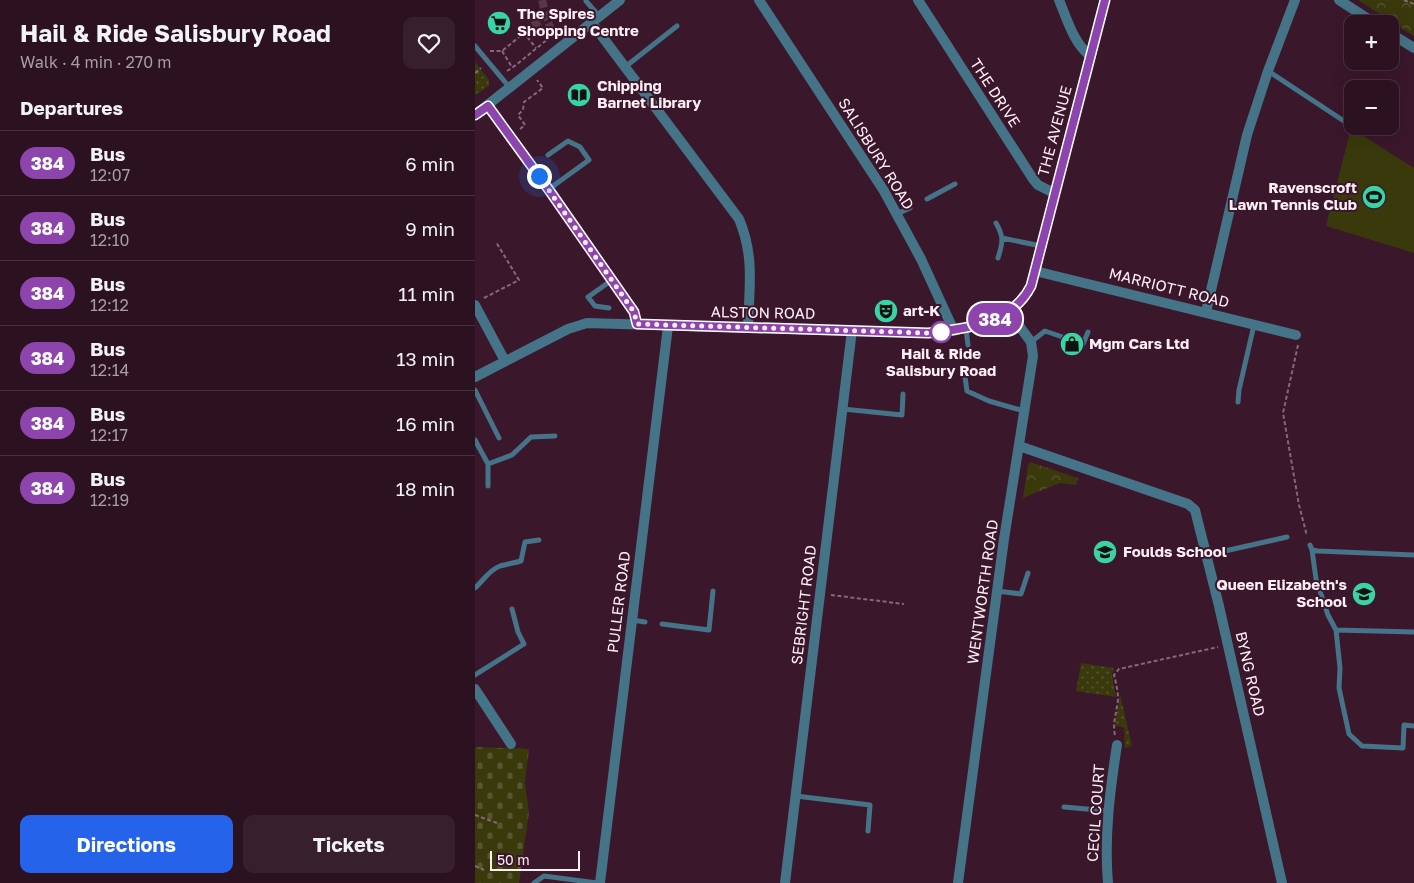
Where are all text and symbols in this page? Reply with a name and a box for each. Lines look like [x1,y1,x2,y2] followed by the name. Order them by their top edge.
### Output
[517,4,639,39] place label: The Spires Shopping Centre
[486,10,512,36] supermarket icon: The Spires Shopping Centre
[1344,15,1399,135] map controls
[1344,15,1399,70] button: +
[403,17,455,69] button: heart
[20,18,331,47] text: Hail & Ride Salisbury Road
[20,52,171,72] text: Walk · 4 min · 270 m
[967,55,1025,130] street label: THE DRIVE
[597,76,701,111] place label: Chipping Barnet Library
[1344,80,1399,135] button: −
[566,82,592,108] library icon: Chipping Barnet Library
[1033,83,1075,178] street label: THE AVENUE
[835,94,918,213] street label: SALISBURY ROAD
[20,96,123,119] text: Departures
[90,142,125,165] text: Bus
[31,152,64,174] text: 384
[405,152,455,175] text: 6 min
[527,164,552,189] your location
[90,165,130,185] text: 12:07
[1229,178,1357,213] place label: Ravenscroft Lawn Tennis Club
[1361,184,1387,210] sports icon: Ravenscroft Lawn Tennis Club
[90,207,125,230] text: Bus
[31,217,64,239] text: 384
[405,217,455,240] text: 9 min
[90,230,130,250] text: 12:10
[1107,263,1231,311] street label: MARRIOTT ROAD
[90,272,125,295] text: Bus
[31,282,64,304] text: 384
[398,282,455,305] text: 11 min
[90,295,129,315] text: 12:12
[873,298,899,324] theatre icon: art-K
[903,301,940,319] place label: art-K
[711,302,815,322] street label: ALSTON ROAD
[966,303,1024,335] line badge: 384
[978,308,1012,330] text: 384
[930,321,952,343] marker: Hail & Ride Salisbury Road
[1059,331,1085,357] shop icon: Mgm Cars Ltd
[1089,334,1189,352] place label: Mgm Cars Ltd
[90,337,125,360] text: Bus
[886,344,996,379] place label: Hail & Ride Salisbury Road
[31,347,64,369] text: 384
[396,347,455,370] text: 13 min
[90,360,129,380] text: 12:14
[90,402,125,425] text: Bus
[31,412,64,434] text: 384
[396,412,455,435] text: 16 min
[90,425,128,445] text: 12:17
[90,467,125,490] text: Bus
[31,477,64,499] text: 384
[396,477,455,500] text: 18 min
[90,490,129,510] text: 12:19
[963,518,1001,665] street label: WENTWORTH ROAD
[1092,539,1118,565] school or university icon: Foulds School
[1123,542,1227,560] place label: Foulds School
[787,544,819,666] street label: SEBRIGHT ROAD
[603,550,633,654] street label: PULLER ROAD
[1216,575,1347,610] place label: Queen Elizabeth's School
[1351,581,1377,607] school or university icon: Queen Elizabeth's School
[1232,630,1269,718] street label: BYNG ROAD
[1083,763,1107,862] street label: CECIL COURT
[20,815,233,873] button: Directions
[243,815,455,873] button: Tickets
[490,848,580,871] scale bar
[497,851,530,868] text: 50 m

